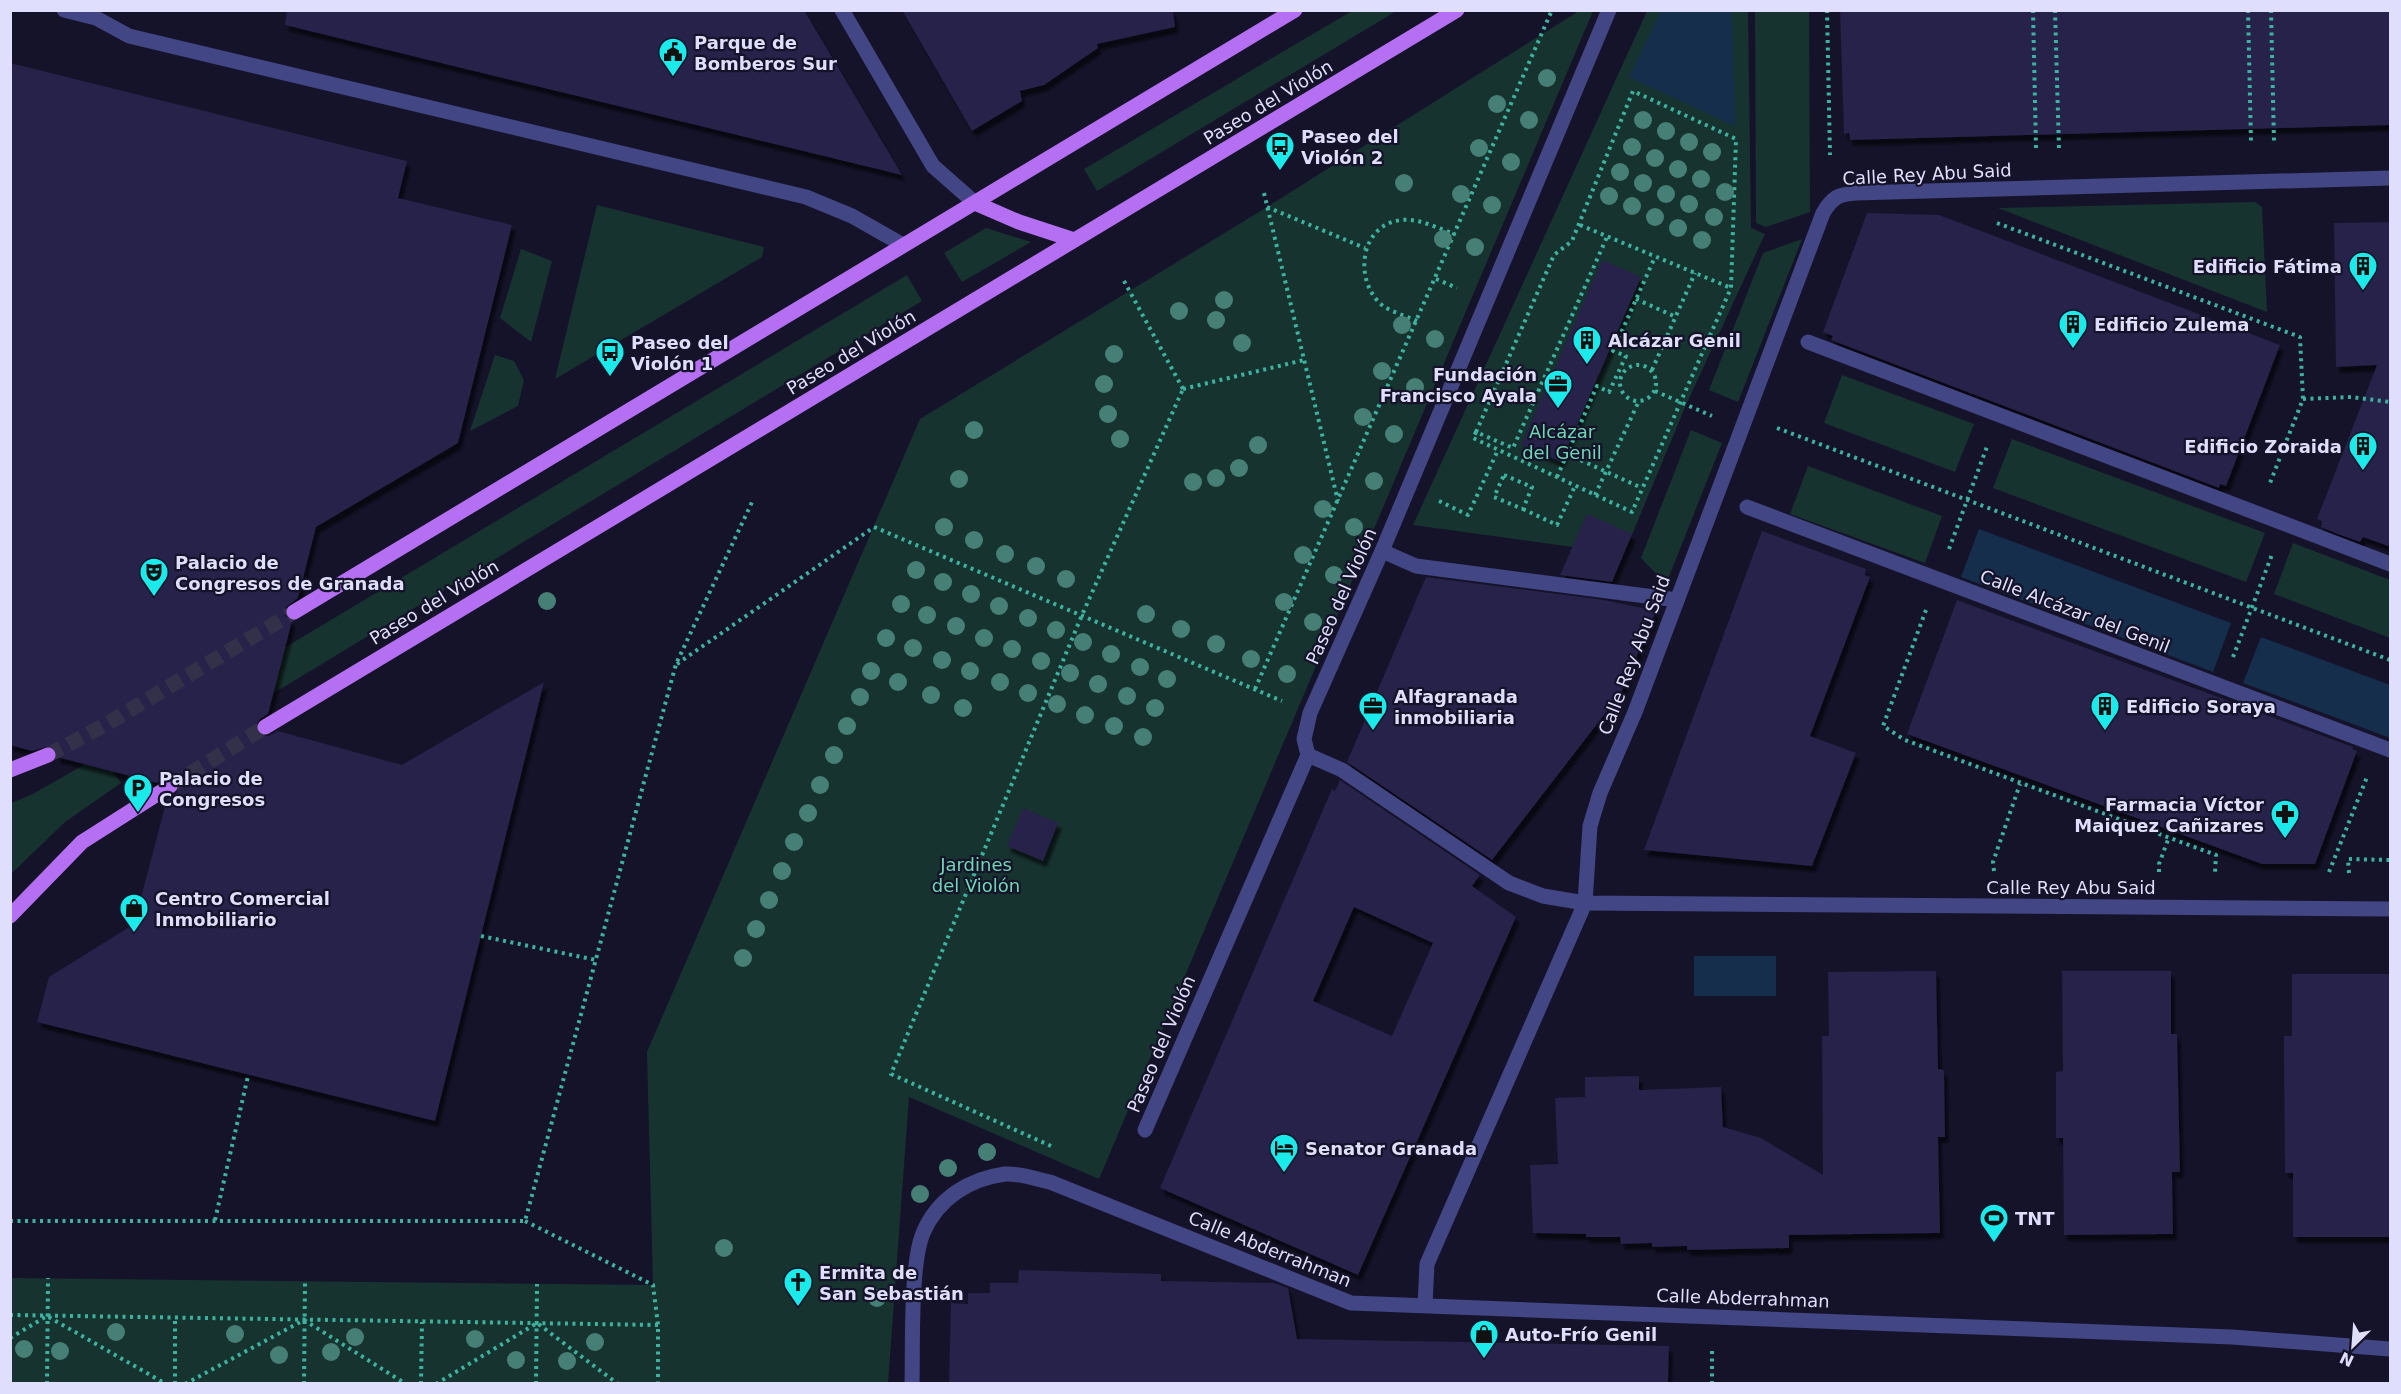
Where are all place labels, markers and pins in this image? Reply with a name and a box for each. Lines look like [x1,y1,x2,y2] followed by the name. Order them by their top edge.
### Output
[694,32,837,74] place label: Parque de Bomberos Sur
[657,36,689,78] public building icon: Parque de Bomberos Sur
[1301,126,1399,168] place label: Paseo del Violón 2
[1264,130,1296,172] bus stop icon: Paseo del Violón 2
[2347,250,2379,292] building icon: Edificio Fátima
[2193,256,2342,277] place label: Edificio Fátima
[2057,308,2089,350] building icon: Edificio Zulema
[2094,314,2249,335] place label: Edificio Zulema
[1571,324,1603,366] building icon: Alcázar Genil
[1608,330,1741,351] place label: Alcázar Genil
[631,332,729,374] place label: Paseo del Violón 1
[594,336,626,378] bus stop icon: Paseo del Violón 1
[1380,364,1537,406] place label: Fundación Francisco Ayala
[1542,368,1574,410] office icon: Fundación Francisco Ayala
[2347,430,2379,472] building icon: Edificio Zoraida
[2184,436,2342,457] place label: Edificio Zoraida
[175,552,405,594] place label: Palacio de Congresos de Granada
[138,556,170,598] theatre icon: Palacio de Congresos de Granada
[1394,686,1518,728] place label: Alfagranada inmobiliaria
[1357,690,1389,732] office icon: Alfagranada inmobiliaria
[2089,690,2121,732] building icon: Edificio Soraya
[2126,696,2276,717] place label: Edificio Soraya
[159,768,265,810] place label: Palacio de Congresos
[122,772,154,814] parking icon: Palacio de Congresos
[2074,794,2264,836] place label: Farmacia Víctor Maiquez Cañizares
[2269,798,2301,840] pharmacy icon: Farmacia Víctor Maiquez Cañizares
[155,888,330,930] place label: Centro Comercial Inmobiliario
[118,892,150,934] shop icon: Centro Comercial Inmobiliario
[1268,1132,1300,1174] hotel icon: Senator Granada
[1305,1138,1477,1159] place label: Senator Granada
[1978,1202,2010,1244] sports icon: TNT
[2015,1208,2055,1229] place label: TNT
[819,1262,964,1304] place label: Ermita de San Sebastián
[782,1266,814,1308] church icon: Ermita de San Sebastián
[1468,1318,1500,1360] shop icon: Auto-Frío Genil
[1505,1324,1657,1345] place label: Auto-Frío Genil

